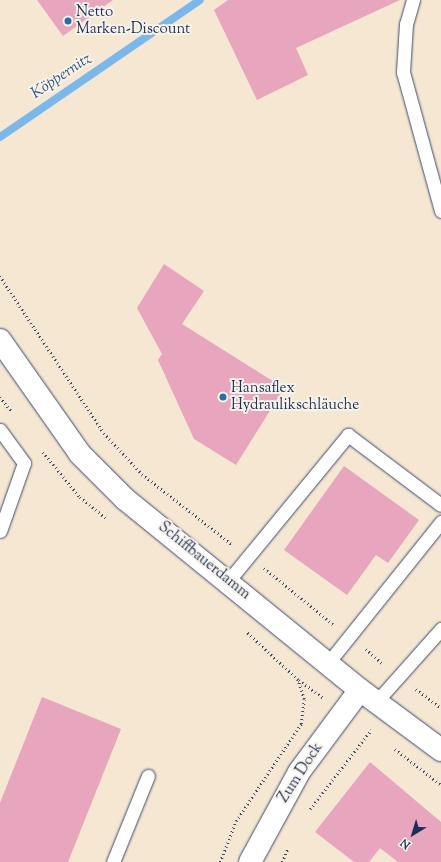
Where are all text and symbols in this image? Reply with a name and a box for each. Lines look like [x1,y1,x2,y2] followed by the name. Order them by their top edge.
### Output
[76,3,190,38] place label: Netto Marken-Discount
[63,16,73,26] marker: Netto Marken-Discount
[28,50,96,104] water label: Köppernitz
[231,379,359,414] place label: Hansaflex Hydraulikschläuche
[218,392,228,402] marker: Hansaflex Hydraulikschläuche
[154,518,254,604] street label: Schiffbauerdamm
[275,740,327,806] street label: Zum Dock
[393,814,433,854] north arrow
[397,834,414,852] text: N

